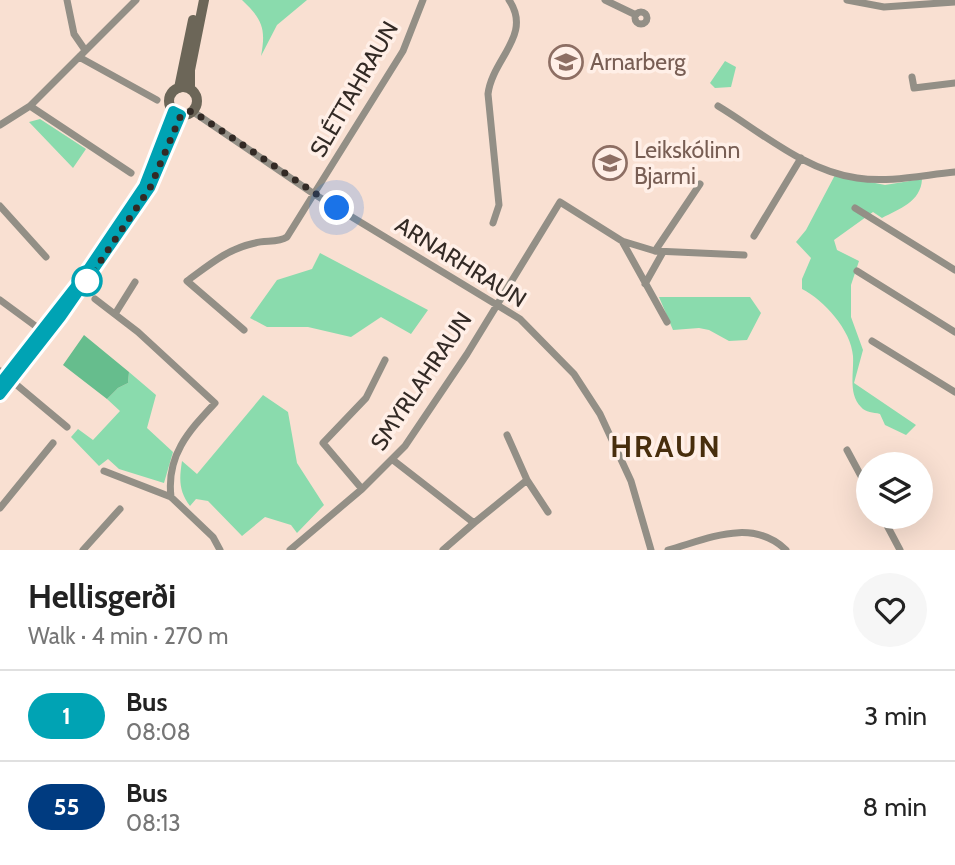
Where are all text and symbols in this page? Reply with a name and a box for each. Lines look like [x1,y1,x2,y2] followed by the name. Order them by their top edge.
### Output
[303,16,404,162] street label: SLÉTTAHRAUN
[547,43,585,81] school or university icon: Arnarberg
[590,48,686,76] place label: Arnarberg
[634,136,740,190] place label: Leikskólinn Bjarmi
[591,144,629,182] school or university icon: Leikskólinn Bjarmi
[319,190,354,225] your location
[390,211,532,313] street label: ARNARHRAUN
[72,266,102,296] unlabelled marker
[364,306,478,456] street label: SMYRLAHRAUN
[610,428,722,465] district label: HRAUN
[856,452,933,529] map controls
[856,452,933,529] button: layers
[853,573,927,647] button: heart
[28,576,176,616] text: Hellisgerði
[28,622,228,650] text: Walk · 4 min · 270 m
[126,686,167,718] text: Bus
[864,700,927,732] text: 3 min
[62,701,71,730] text: 1
[126,718,191,746] text: 08:08
[126,777,167,809] text: Bus
[863,791,927,823] text: 8 min
[54,792,79,821] text: 55
[126,809,181,837] text: 08:13

